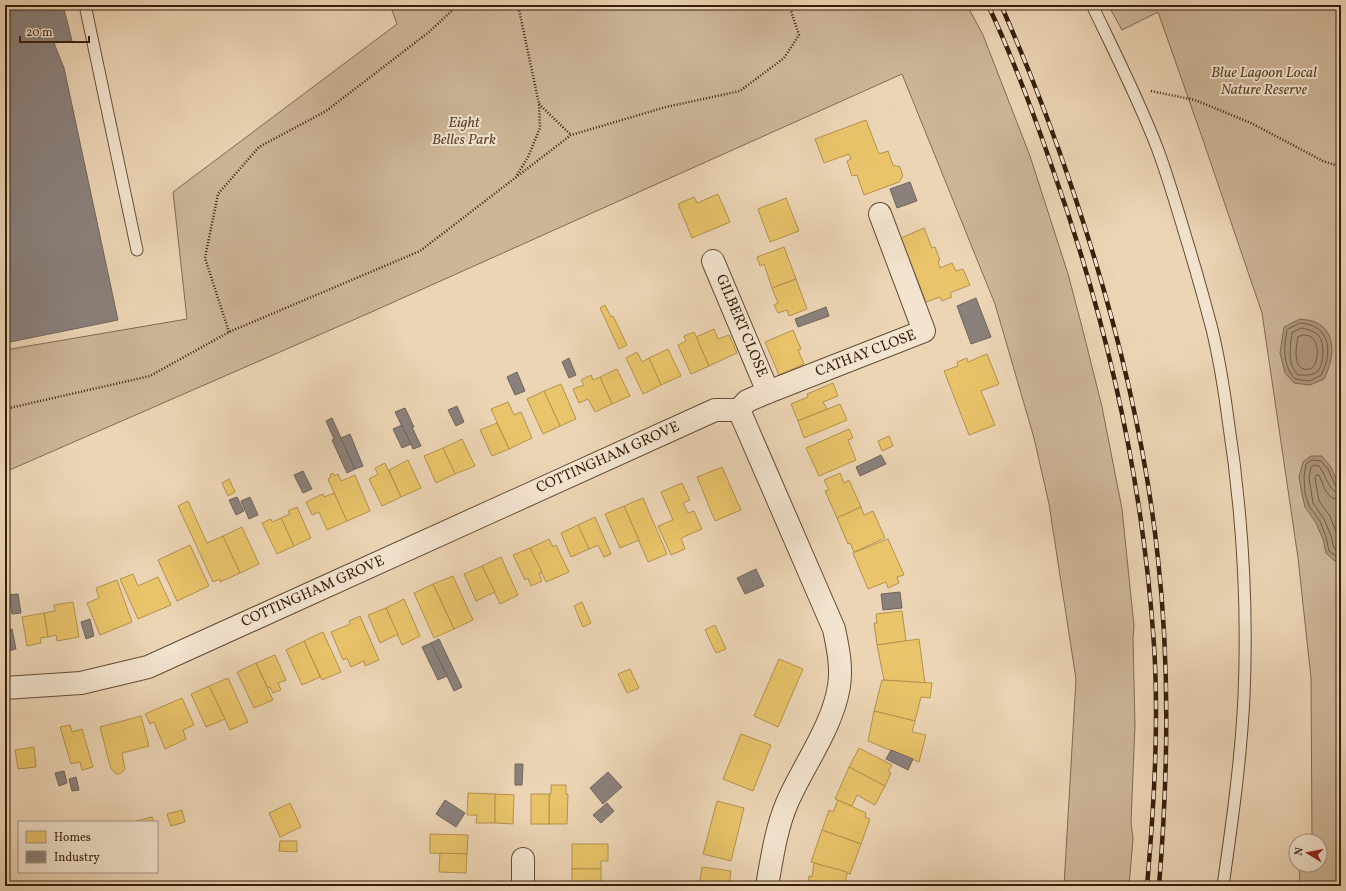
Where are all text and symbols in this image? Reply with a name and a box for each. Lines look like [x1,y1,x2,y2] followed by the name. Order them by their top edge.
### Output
[20,18,89,44] scale bar
[26,25,53,41] text: 20 m
[1211,63,1317,101] park label: Blue Lagoon Local Nature Reserve
[432,113,496,151] park label: Eight Belles Park
[710,271,772,381] street label: GILBERT CLOSE
[813,325,919,383] street label: CATHAY CLOSE
[533,417,683,499] street label: COTTINGHAM GROVE
[238,551,388,633] street label: COTTINGHAM GROVE
[18,821,158,873] legend
[54,830,91,846] text: Homes
[1288,833,1328,873] north arrow
[1292,846,1308,857] text: N
[54,850,100,866] text: Industry

